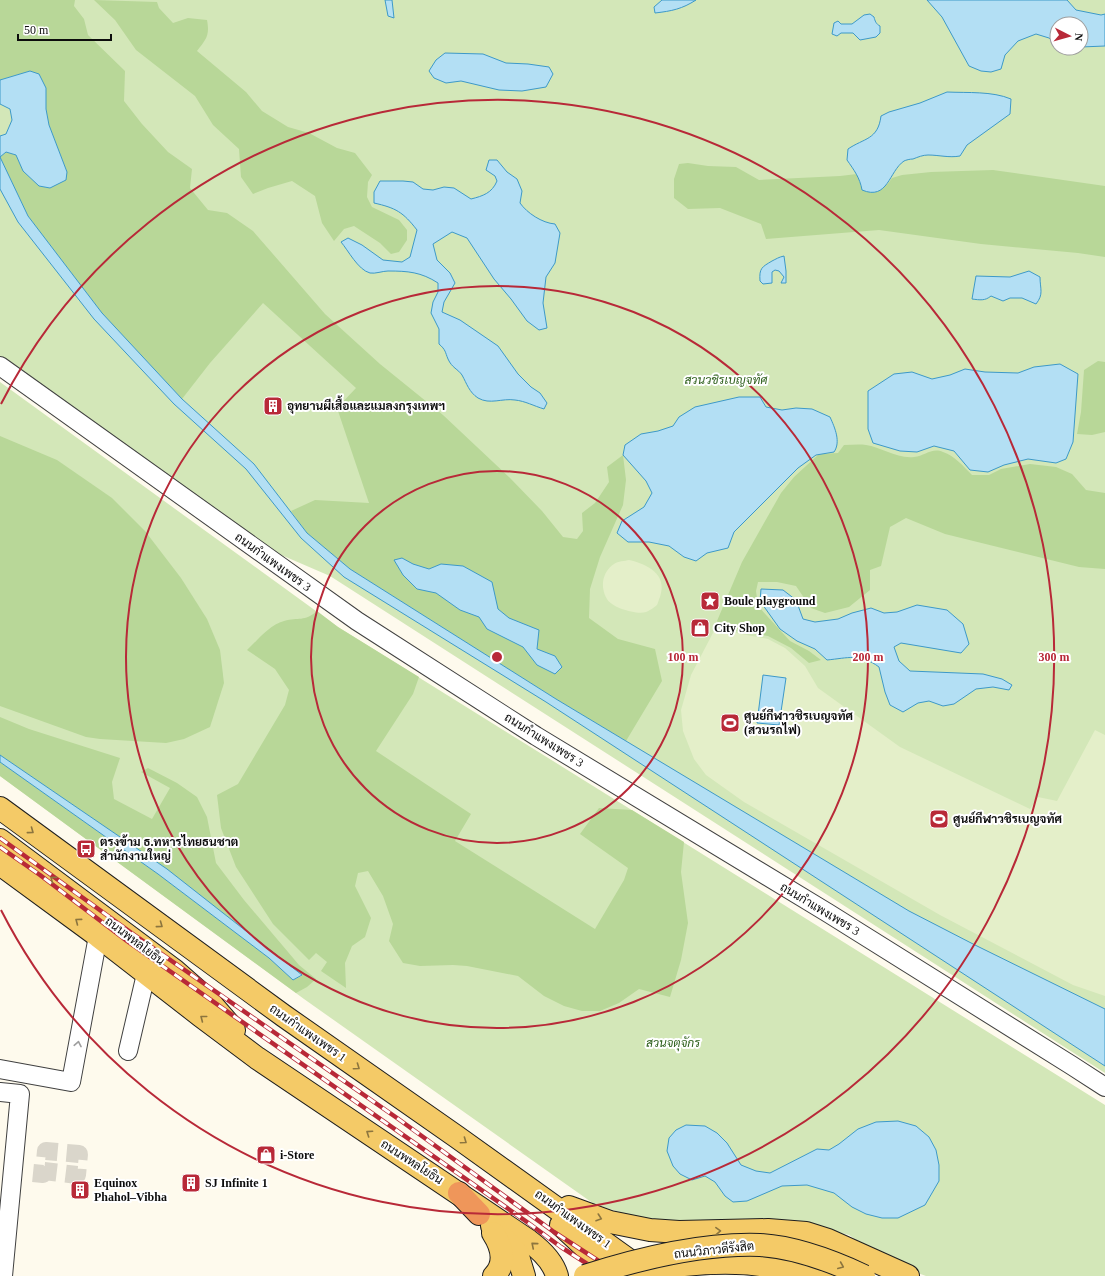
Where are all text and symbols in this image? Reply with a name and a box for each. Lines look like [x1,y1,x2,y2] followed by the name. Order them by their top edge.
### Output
[18,16,111,42] scale bar
[1049,16,1089,56] north arrow
[24,23,49,37] text: 50 m
[1073,32,1085,42] text: N
[684,373,768,387] park label: สวนวชิรเบญจทัศ
[262,395,284,417] building icon: อุทยานผีเสื้อและแมลงกรุงเทพฯ
[287,395,445,414] place label: อุทยานผีเสื้อและแมลงกรุงเทพฯ
[232,530,314,594] street label: ถนนกำแพงเพชร 3
[699,590,721,612] place icon: Boule playground
[724,594,816,608] place label: Boule playground
[689,617,711,639] shop icon: City Shop
[714,621,765,635] place label: City Shop
[490,650,504,664] centre of rings
[668,650,699,664] text: 100 m
[853,650,884,664] text: 200 m
[1039,650,1070,664] text: 300 m
[744,708,854,737] place label: ศูนย์กีฬาวชิรเบญจทัศ (สวนรถไฟ)
[502,710,586,770] street label: ถนนกำแพงเพชร 3
[719,712,741,734] sports icon: ศูนย์กีฬาวชิรเบญจทัศ (สวนรถไฟ)
[928,808,950,830] sports icon: ศูนย์กีฬาวชิรเบญจทัศ
[953,811,1063,827] place label: ศูนย์กีฬาวชิรเบญจทัศ
[27,826,34,833] one-way arrow
[100,834,238,863] place label: ตรงข้าม ธ.ทหารไทยธนชาต สำนักงานใหญ่
[75,838,97,860] bus stop icon: ตรงข้าม ธ.ทหารไทยธนชาต สำนักงานใหญ่
[51,877,58,884] one-way arrow
[778,880,862,938] street label: ถนนกำแพงเพชร 3
[102,913,168,968] street label: ถนนพหลโยธิน
[75,918,82,926] one-way arrow
[156,920,163,927] one-way arrow
[267,1001,349,1065] street label: ถนนกำแพงเพชร 1
[200,1015,207,1022] one-way arrow
[646,1036,701,1052] park label: สวนจตุจักร
[73,1041,82,1047] one-way arrow
[352,1062,359,1069] one-way arrow
[366,1131,373,1138] one-way arrow
[378,1136,446,1187] street label: ถนนพหลโยธิน
[459,1136,466,1143] one-way arrow
[255,1144,277,1166] shop icon: i-Store
[280,1148,315,1162] place label: i-Store
[180,1172,202,1194] building icon: SJ Infinite 1
[94,1176,167,1204] place label: Equinox Phahol–Vibha
[205,1176,268,1190] place label: SJ Infinite 1
[69,1179,91,1201] building icon: Equinox Phahol–Vibha
[532,1187,614,1251] street label: ถนนกำแพงเพชร 1
[595,1213,602,1222] one-way arrow
[715,1227,721,1235] one-way arrow
[673,1238,755,1261] street label: ถนนวิภาวดีรังสิต
[531,1242,539,1249] one-way arrow
[838,1261,845,1269] one-way arrow

